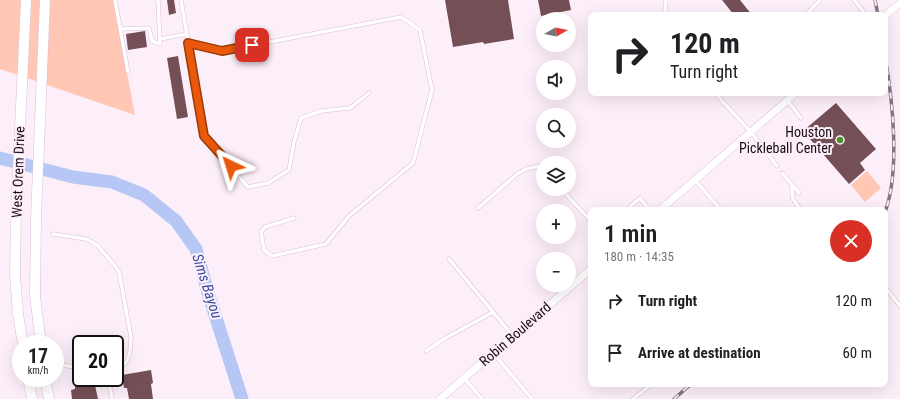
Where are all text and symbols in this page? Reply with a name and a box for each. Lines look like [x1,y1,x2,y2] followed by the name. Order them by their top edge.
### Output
[536,12,576,52] north arrow
[536,12,576,292] map controls
[670,27,740,60] text: 120 m
[235,28,269,62] pin
[604,28,656,80] icon: right
[241,34,263,56] icon: arrive
[536,60,576,100] button: sound
[670,61,738,82] text: Turn right
[536,108,576,148] button: search
[739,124,832,156] place label: Houston Pickleball Center
[8,126,28,218] street label: West Orem Drive
[835,135,845,145] marker: Houston Pickleball Center
[210,145,252,187] position arrow
[536,156,576,196] button: layers
[536,204,576,244] button: +
[604,220,657,248] text: 1 min
[830,220,872,262] button: close
[604,249,674,264] text: 180 m · 14:35
[188,251,226,321] water label: Sims Bayou
[536,252,576,292] button: −
[604,290,626,312] icon: right
[638,292,697,310] text: Turn right
[835,292,872,310] text: 120 m
[476,299,554,369] street label: Robin Boulevard
[72,335,124,387] speed limit sign: 20
[604,342,626,364] icon: arrive
[28,344,48,368] text: 17
[638,344,761,362] text: Arrive at destination
[842,344,872,362] text: 60 m
[28,365,48,376] text: km/h

